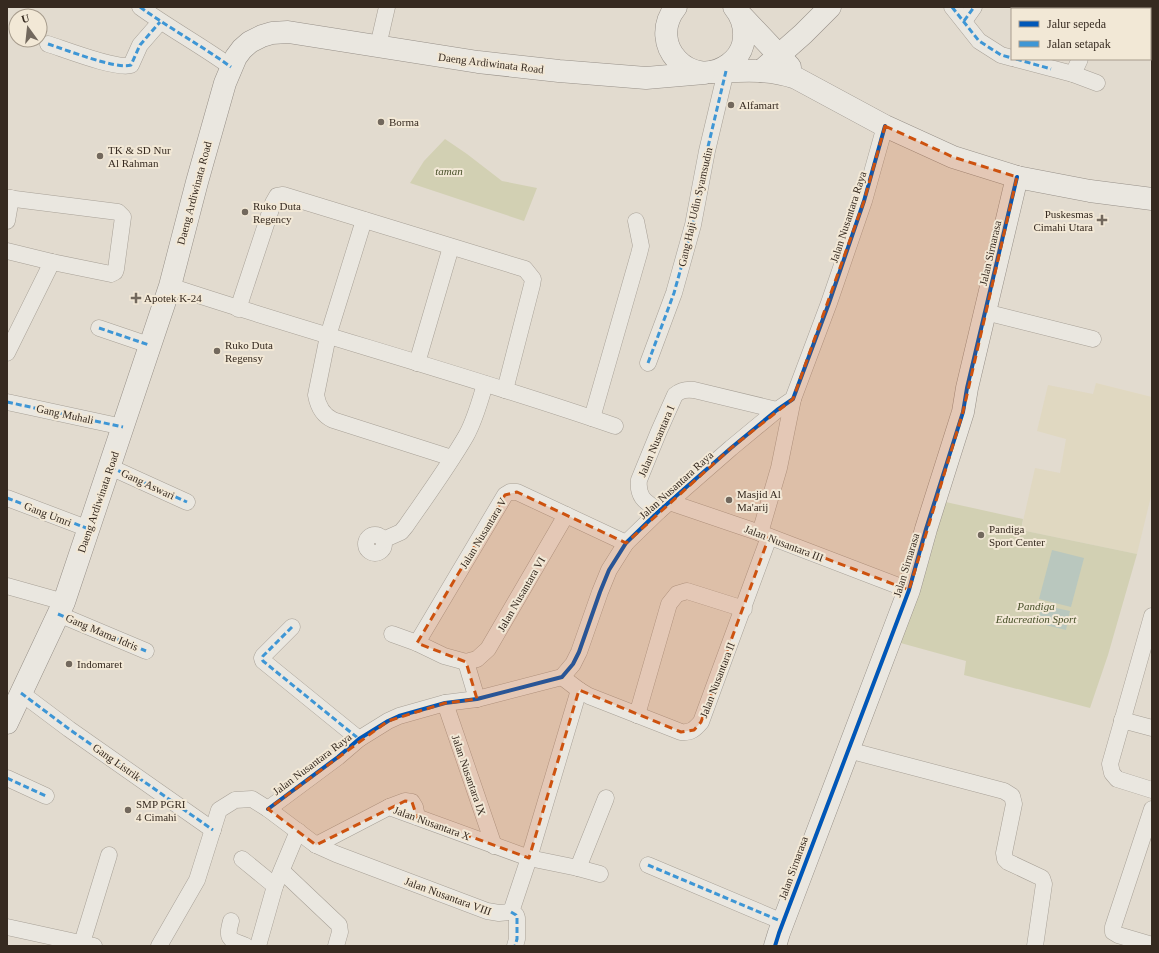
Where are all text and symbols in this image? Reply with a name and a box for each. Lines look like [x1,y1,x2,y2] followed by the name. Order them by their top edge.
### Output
[8,8,48,48] north arrow
[1011,8,1151,60] legend
[20,12,31,25] text: U
[1047,17,1107,31] text: Jalur sepeda
[1047,37,1111,51] text: Jalan setapak
[438,51,545,75] street label: Daeng Ardiwinata Road
[739,99,779,111] place label: Alfamart
[726,100,736,110] marker: Alfamart
[389,116,419,128] place label: Borma
[376,117,386,127] marker: Borma
[174,140,214,246] street label: Daeng Ardiwinata Road
[108,144,171,169] place label: TK & SD Nur Al Rahman
[675,146,715,268] street label: Gang Haji Udin Syamsudin
[95,151,105,161] marker: TK & SD Nur Al Rahman
[435,165,463,177] park label: taman
[828,170,868,264] street label: Jalan Nusantara Raya
[253,200,301,225] place label: Ruko Duta Regency
[240,207,250,217] marker: Ruko Duta Regency
[1033,208,1093,233] place label: Puskesmas Cimahi Utara
[1096,214,1108,226] marker: Puskesmas Cimahi Utara
[977,219,1003,287] street label: Jalan Sirnarasa
[144,292,202,304] place label: Apotek K-24
[131,293,141,303] marker: Apotek K-24
[225,339,273,364] place label: Ruko Duta Regensy
[212,346,222,356] marker: Ruko Duta Regensy
[35,402,95,426] street label: Gang Muhali
[636,403,677,478] street label: Jalan Nusantara I
[75,449,121,554] street label: Daeng Ardiwinata Road
[637,449,716,521] street label: Jalan Nusantara Raya
[119,466,177,502] street label: Gang Aswari
[737,488,781,513] place label: Masjid Al Ma'arij
[457,495,509,571] street label: Jalan Nusantara V
[724,495,734,505] marker: Masjid Al Ma'arij
[23,499,73,529] street label: Gang Umri
[743,522,826,564] street label: Jalan Nusantara III
[989,523,1045,548] place label: Pandiga Sport Center
[976,530,986,540] marker: Pandiga Sport Center
[891,531,921,598] street label: Jalan Sirnarasa
[495,554,547,633] street label: Jalan Nusantara VI
[995,600,1077,625] park label: Pandiga Educreation Sport
[64,611,140,653] street label: Gang Mama Idris
[697,640,737,720] street label: Jalan Nusantara II
[77,658,122,670] place label: Indomaret
[64,659,74,669] marker: Indomaret
[270,730,354,797] street label: Jalan Nusantara Raya
[450,733,488,817] street label: Jalan Nusantara IX
[91,741,144,783] street label: Gang Listrik
[136,798,186,823] place label: SMP PGRI 4 Cimahi
[392,804,472,842] street label: Jalan Nusantara X
[123,805,133,815] marker: SMP PGRI 4 Cimahi
[776,835,810,901] street label: Jalan Sirnarasa
[403,875,493,917] street label: Jalan Nusantara VIII

